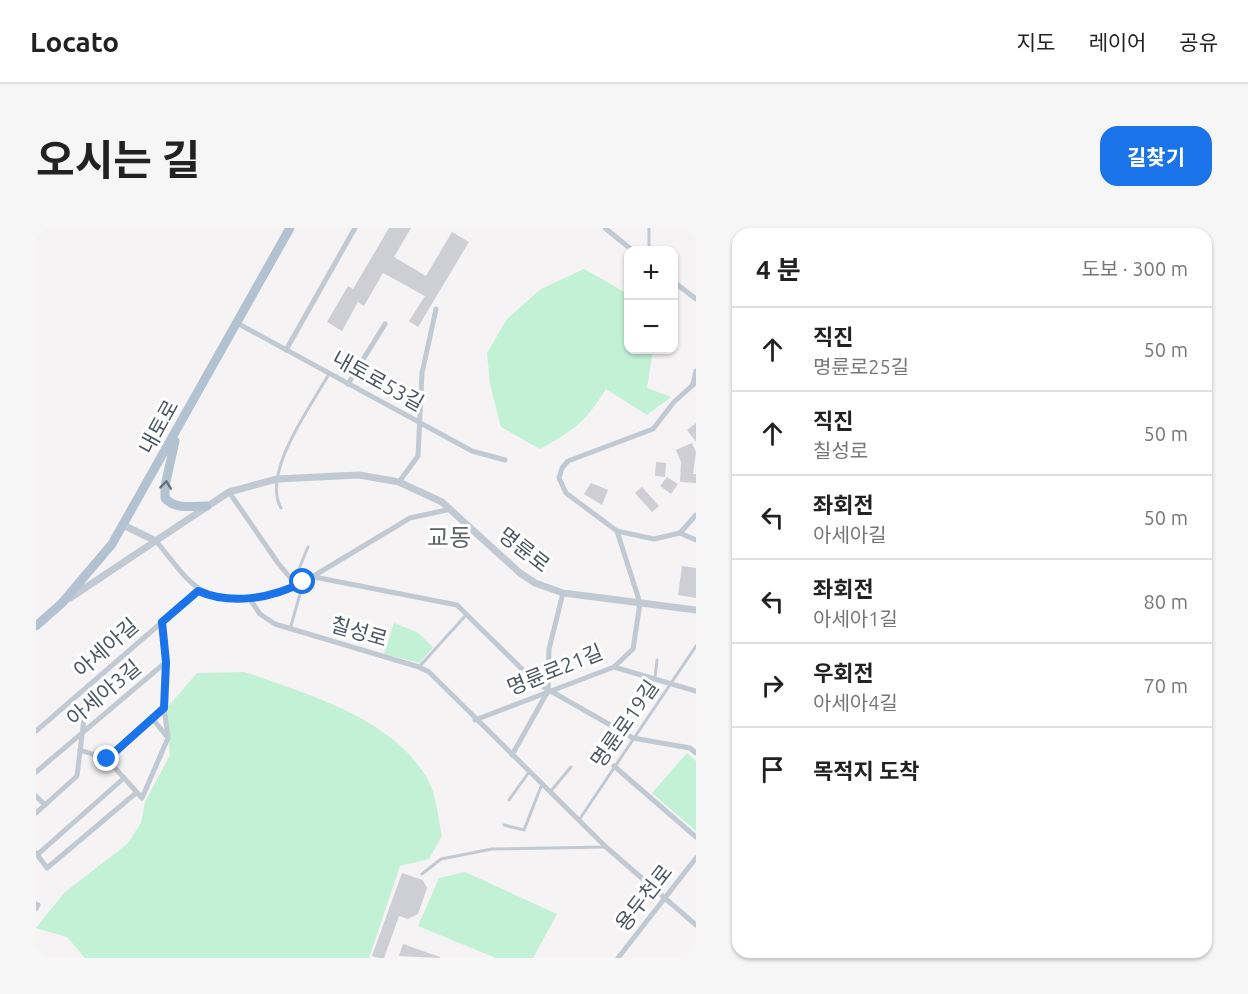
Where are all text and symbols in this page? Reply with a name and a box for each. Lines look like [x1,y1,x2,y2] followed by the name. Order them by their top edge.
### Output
[30,26,119,57] text: Locato
[1017,30,1055,54] text: 지도
[1088,30,1146,54] text: 레이어
[1179,30,1218,54] text: 공유
[1100,126,1212,186] button: 길찾기
[36,136,201,183] text: 오시는 길
[624,246,678,354] map controls
[624,246,678,300] button: +
[756,255,801,284] text: 4 분
[1081,257,1188,280] text: 도보 · 300 m
[624,300,678,354] button: −
[813,324,853,349] text: 직진
[756,333,789,366] icon: ahead
[1144,338,1188,361] text: 50 m
[329,345,428,415] street label: 내토로53길
[813,355,909,378] text: 명륜로25길
[134,395,183,458] street label: 내토로
[813,408,853,433] text: 직진
[756,417,789,450] icon: ahead
[1144,422,1188,445] text: 50 m
[813,439,868,462] text: 칠성로
[159,480,172,490] one-way arrow
[813,492,874,517] text: 좌회전
[756,501,789,534] icon: left
[1144,506,1188,529] text: 50 m
[494,522,555,577] street label: 명륜로
[813,523,887,546] text: 아세아길
[427,524,471,551] district label: 교동
[289,568,315,594] route start
[813,576,874,601] text: 좌회전
[756,585,789,618] icon: left
[1144,590,1188,613] text: 80 m
[813,607,898,630] text: 아세아1길
[328,612,390,651] street label: 칠성로
[68,613,142,682] street label: 아세아길
[503,639,606,699] street label: 명륜로21길
[62,654,145,730] street label: 아세아3길
[813,660,874,685] text: 우회전
[756,669,789,702] icon: right
[1144,674,1188,697] text: 70 m
[585,675,663,772] street label: 명륜로19길
[813,691,898,714] text: 아세아4길
[93,745,119,771] route end
[756,753,789,786] icon: arrive
[813,758,919,783] text: 목적지 도착
[610,860,676,935] street label: 용두천로

